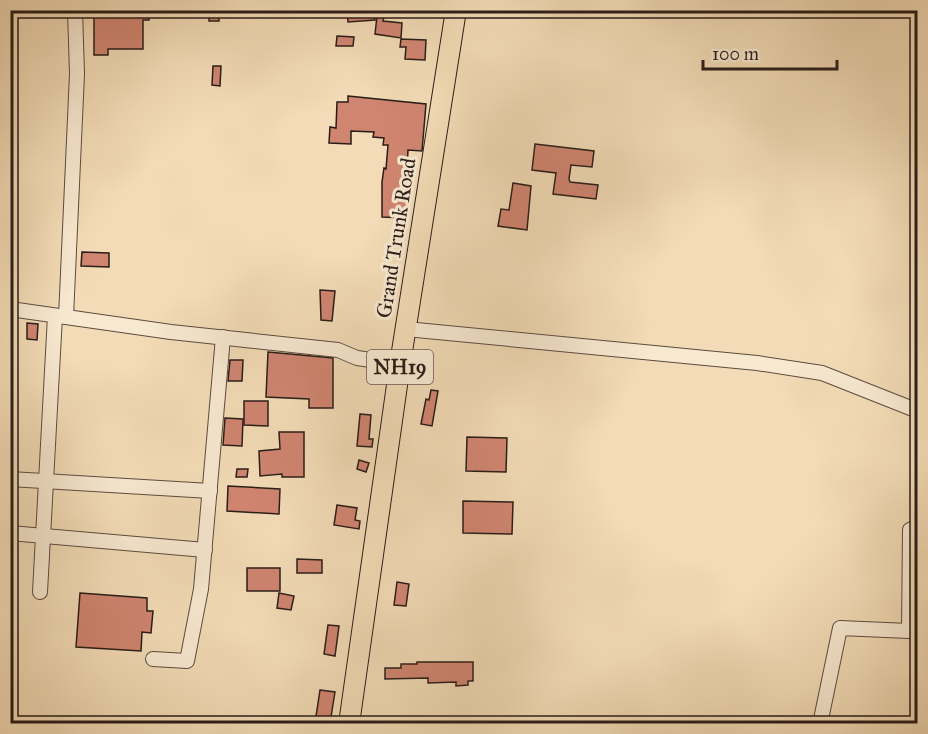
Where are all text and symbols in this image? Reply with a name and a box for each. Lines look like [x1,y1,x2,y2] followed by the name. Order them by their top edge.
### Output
[703,33,836,71] scale bar
[712,43,759,65] text: 100 m
[370,156,422,320] street label: Grand Trunk Road
[367,350,433,384] road number: NH19

